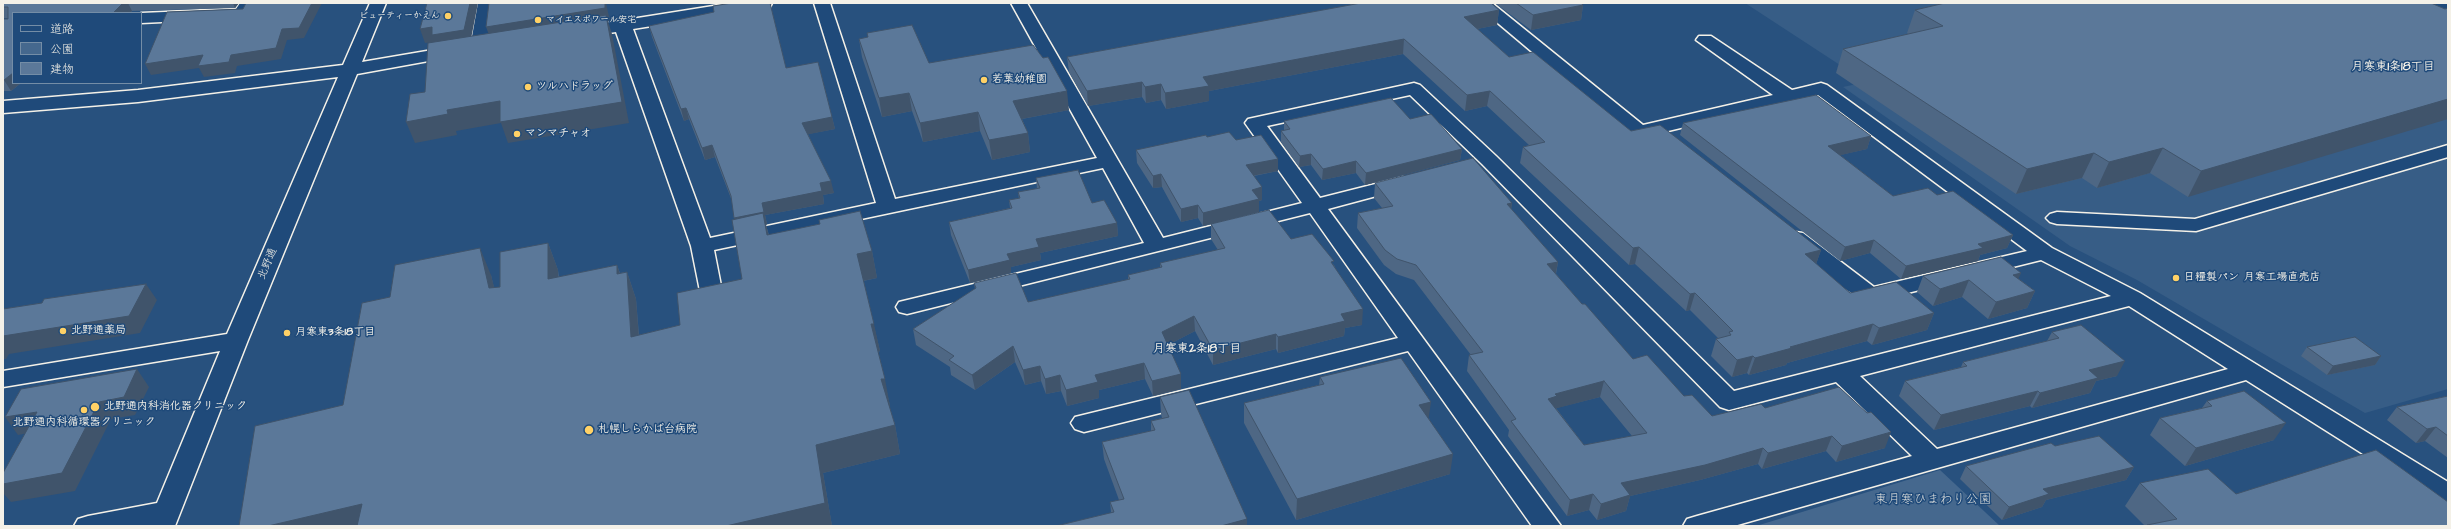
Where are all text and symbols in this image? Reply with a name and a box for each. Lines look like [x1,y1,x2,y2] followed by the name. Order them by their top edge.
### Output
[359,11,440,21] place label: ビューティーかえん
[443,11,453,21] marker: ビューティーかえん
[12,12,142,84] legend
[533,15,543,25] marker: マイエスポワール安宅
[546,15,636,25] place label: マイエスポワール安宅
[50,21,74,38] text: 道路
[50,41,74,58] text: 公園
[2352,60,2434,74] district label: 月寒東1条18丁目
[50,61,74,78] text: 建物
[992,73,1047,87] place label: 若葉幼稚園
[979,75,989,85] marker: 若葉幼稚園
[536,80,613,94] place label: ツルハドラッグ
[523,82,533,92] marker: ツルハドラッグ
[525,127,591,141] place label: マンマチャオ
[512,129,522,139] marker: マンマチャオ
[255,246,281,282] street label: 北野通
[2184,271,2320,285] place label: 日糧製パン 月寒工場直売店
[2171,273,2181,283] marker: 日糧製パン 月寒工場直売店
[71,324,126,338] place label: 北野通薬局
[58,326,68,336] marker: 北野通薬局
[295,326,375,340] place label: 月寒東3条18丁目
[282,328,292,338] marker: 月寒東3条18丁目
[1153,342,1241,356] district label: 月寒東2条18丁目
[104,400,247,414] place label: 北野通内科消化器クリニック
[89,401,101,413] marker: 北野通内科消化器クリニック
[79,405,89,415] marker: 北野通内科循環器クリニック
[13,416,155,430] place label: 北野通内科循環器クリニック
[598,423,697,437] place label: 札幌しらかば台病院
[583,424,595,436] marker: 札幌しらかば台病院
[1875,492,1991,508] park label: 東月寒ひまわり公園

